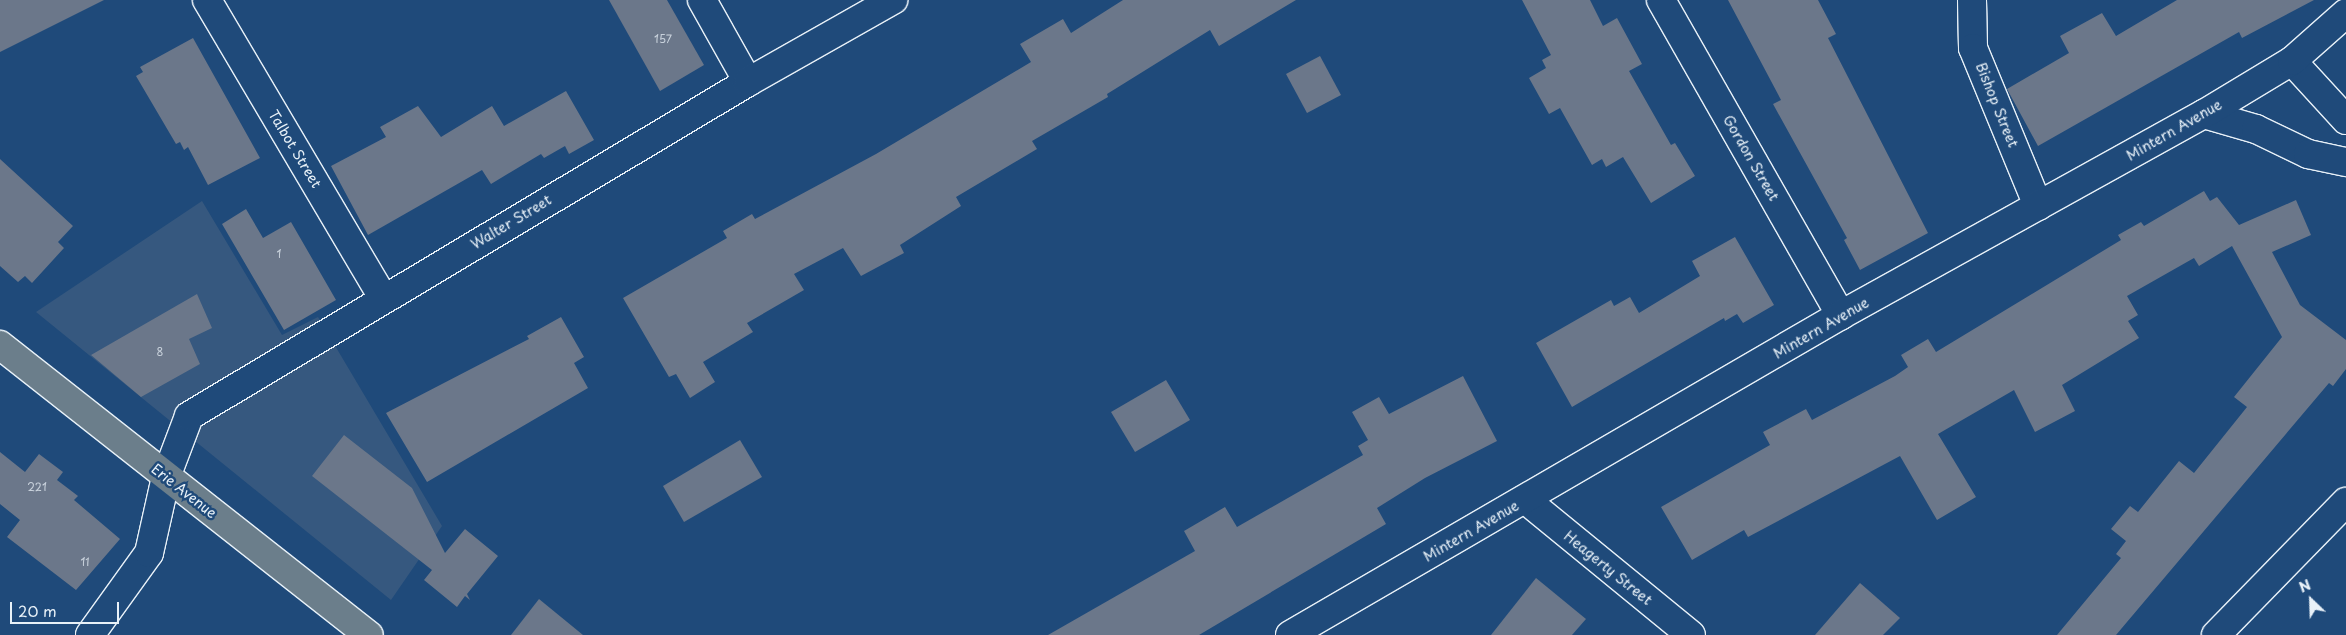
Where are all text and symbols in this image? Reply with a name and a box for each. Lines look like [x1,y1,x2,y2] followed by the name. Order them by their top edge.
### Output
[654,32,672,46] house number: 157
[1972,60,2022,150] street label: Bishop Street
[2124,96,2224,164] street label: Mintern Avenue
[265,107,325,191] street label: Talbot Street
[1720,112,1782,204] street label: Gordon Street
[467,191,555,253] street label: Walter Street
[277,247,281,261] house number: 1
[1771,294,1871,362] street label: Mintern Avenue
[157,345,163,359] house number: 8
[148,460,220,522] street label: Erie Avenue
[27,480,47,494] house number: 221
[1421,497,1521,565] street label: Mintern Avenue
[1560,527,1656,609] street label: Heagerty Street
[80,555,90,569] house number: 11
[2295,574,2314,598] text: N
[2286,575,2336,625] north arrow
[12,592,121,624] scale bar
[18,599,57,622] text: 20 m

